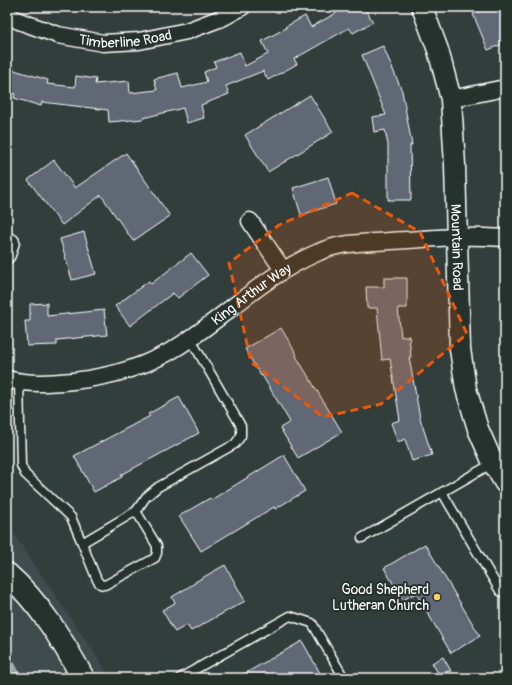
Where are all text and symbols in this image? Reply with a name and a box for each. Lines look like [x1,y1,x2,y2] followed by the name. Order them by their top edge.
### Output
[77,26,174,52] street label: Timberline Road
[447,204,466,291] street label: Mountain Road
[208,260,294,329] street label: King Arthur Way
[332,581,429,614] place label: Good Shepherd Lutheran Church
[432,592,442,602] marker: Good Shepherd Lutheran Church

